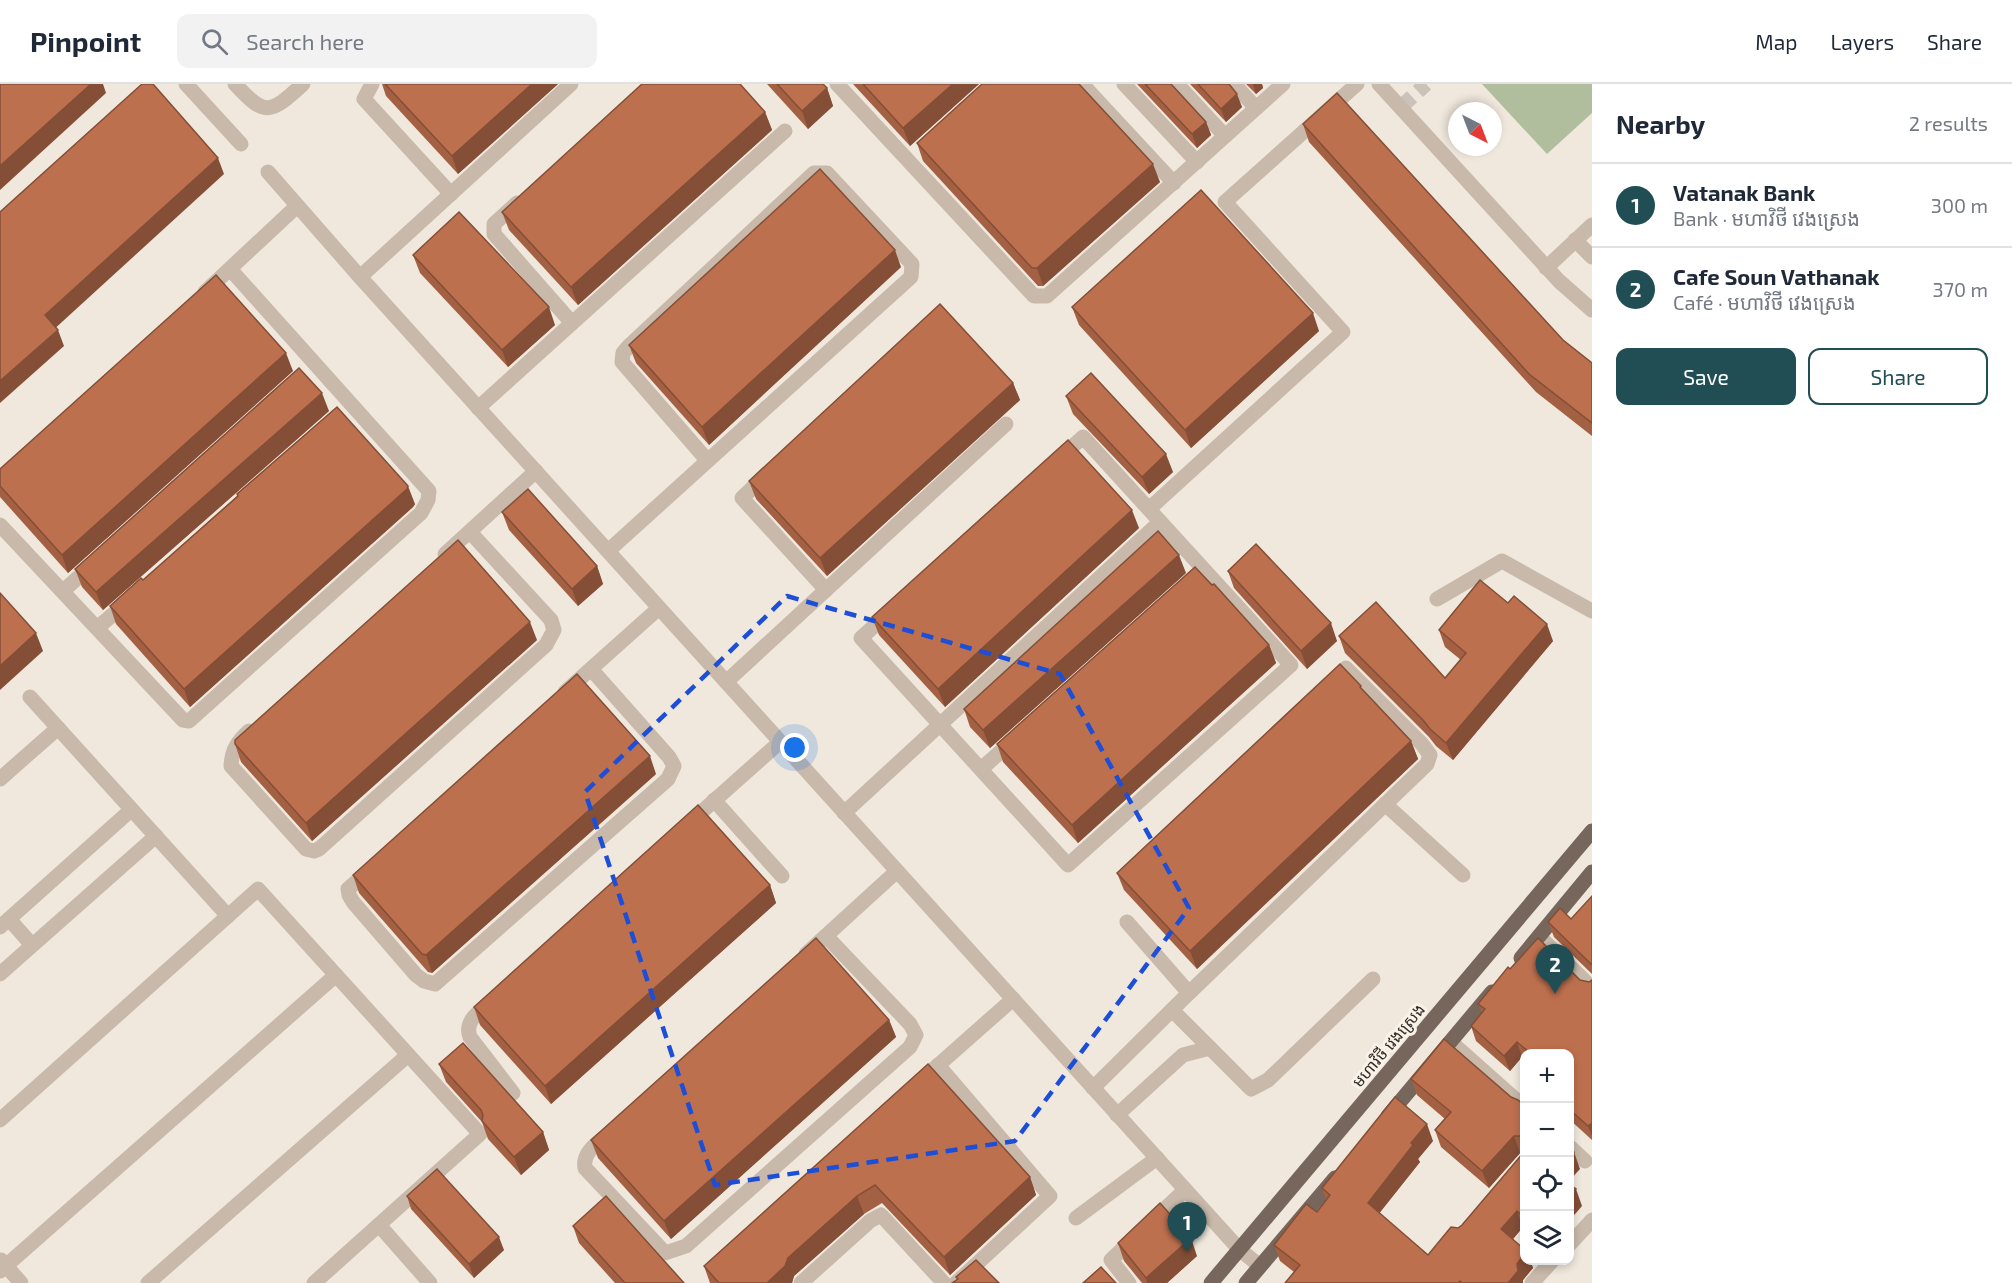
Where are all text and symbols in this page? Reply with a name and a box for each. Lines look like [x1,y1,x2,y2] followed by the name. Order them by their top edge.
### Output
[177,14,597,68] search box
[30,24,141,58] text: Pinpoint
[198,25,231,58] icon: search
[246,28,364,54] text: Search here
[1755,29,1797,54] text: Map
[1830,29,1894,54] text: Layers
[1927,29,1982,54] text: Share
[1448,102,1502,156] north arrow
[1616,108,1705,139] text: Nearby
[1909,111,1988,135] text: 2 results
[1673,179,1815,205] text: Vatanak Bank
[1631,193,1640,217] text: 1
[1931,193,1988,217] text: 300 m
[1673,206,1860,230] text: Bank · មហាវិថី វេងស្រេង
[1673,263,1880,289] text: Cafe Soun Vathanak
[1630,277,1641,301] text: 2
[1933,277,1988,301] text: 370 m
[1673,290,1856,314] text: Café · មហាវិថី វេងស្រេង
[1616,348,1796,405] button: Save
[1808,348,1988,405] button: Share
[780,733,809,762] your location
[1536,944,1574,994] pin: 2
[1347,999,1429,1091] street label: មហាវិថី វេងស្រេង
[1520,1049,1574,1265] map controls
[1520,1049,1574,1103] button: +
[1520,1103,1574,1157] button: −
[1520,1157,1574,1211] button: locate
[1168,1202,1206,1252] pin: 1
[1520,1211,1574,1265] button: layers

